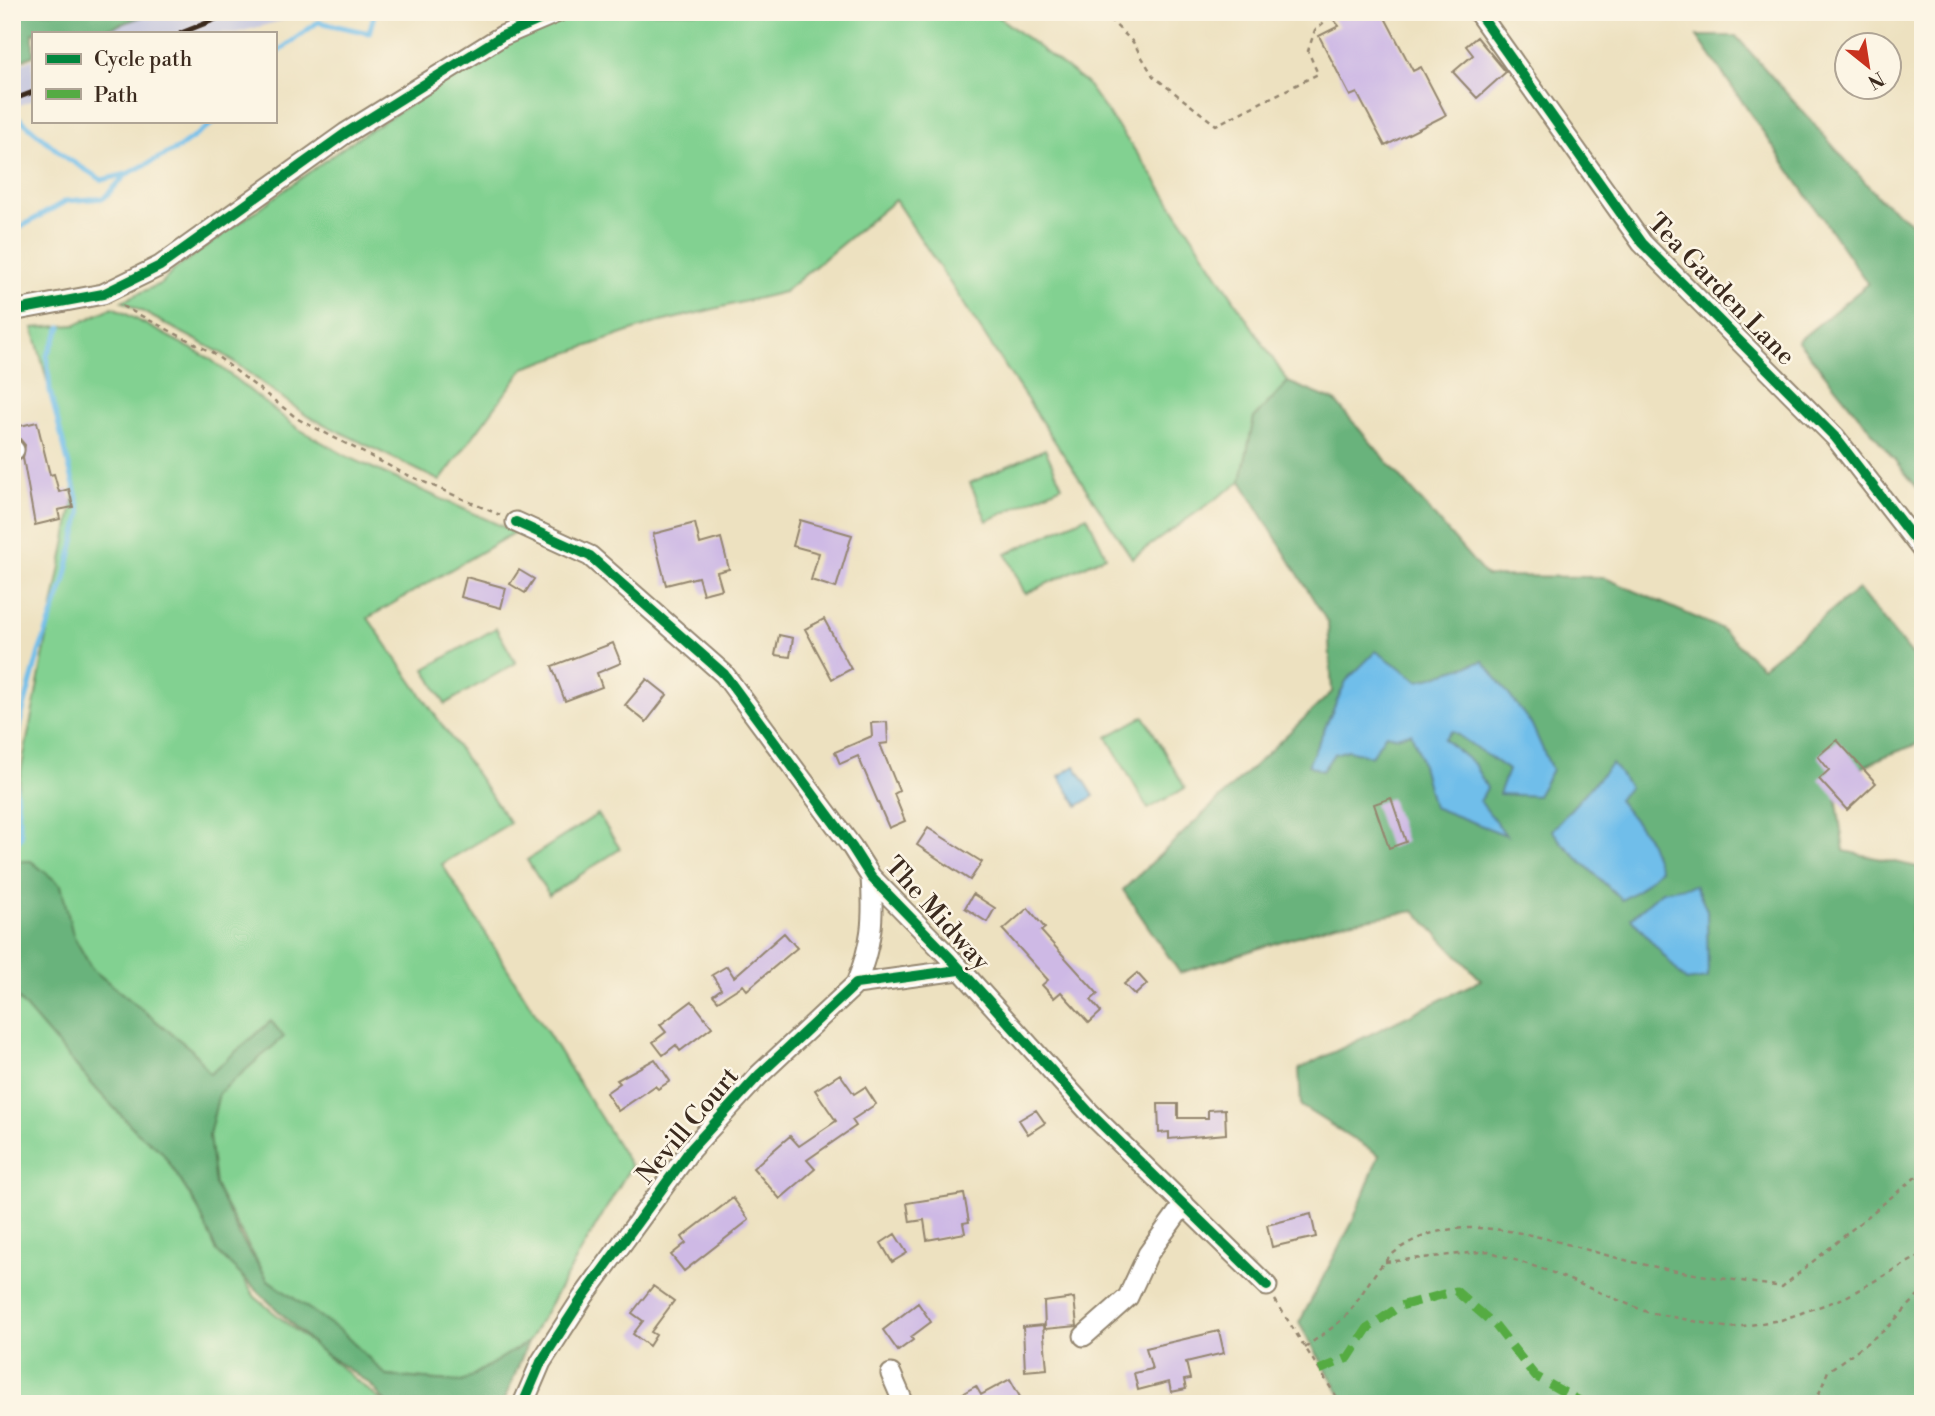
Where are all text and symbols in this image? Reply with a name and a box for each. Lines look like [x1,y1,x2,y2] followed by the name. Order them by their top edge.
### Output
[32,32,276,122] legend
[1834,32,1904,102] north arrow
[94,47,193,73] text: Cycle path
[1863,66,1889,94] text: N
[94,83,139,109] text: Path
[1641,207,1802,372] street label: Tea Garden Lane
[878,850,997,977] street label: The Midway
[630,1061,746,1191] street label: Nevill Court

